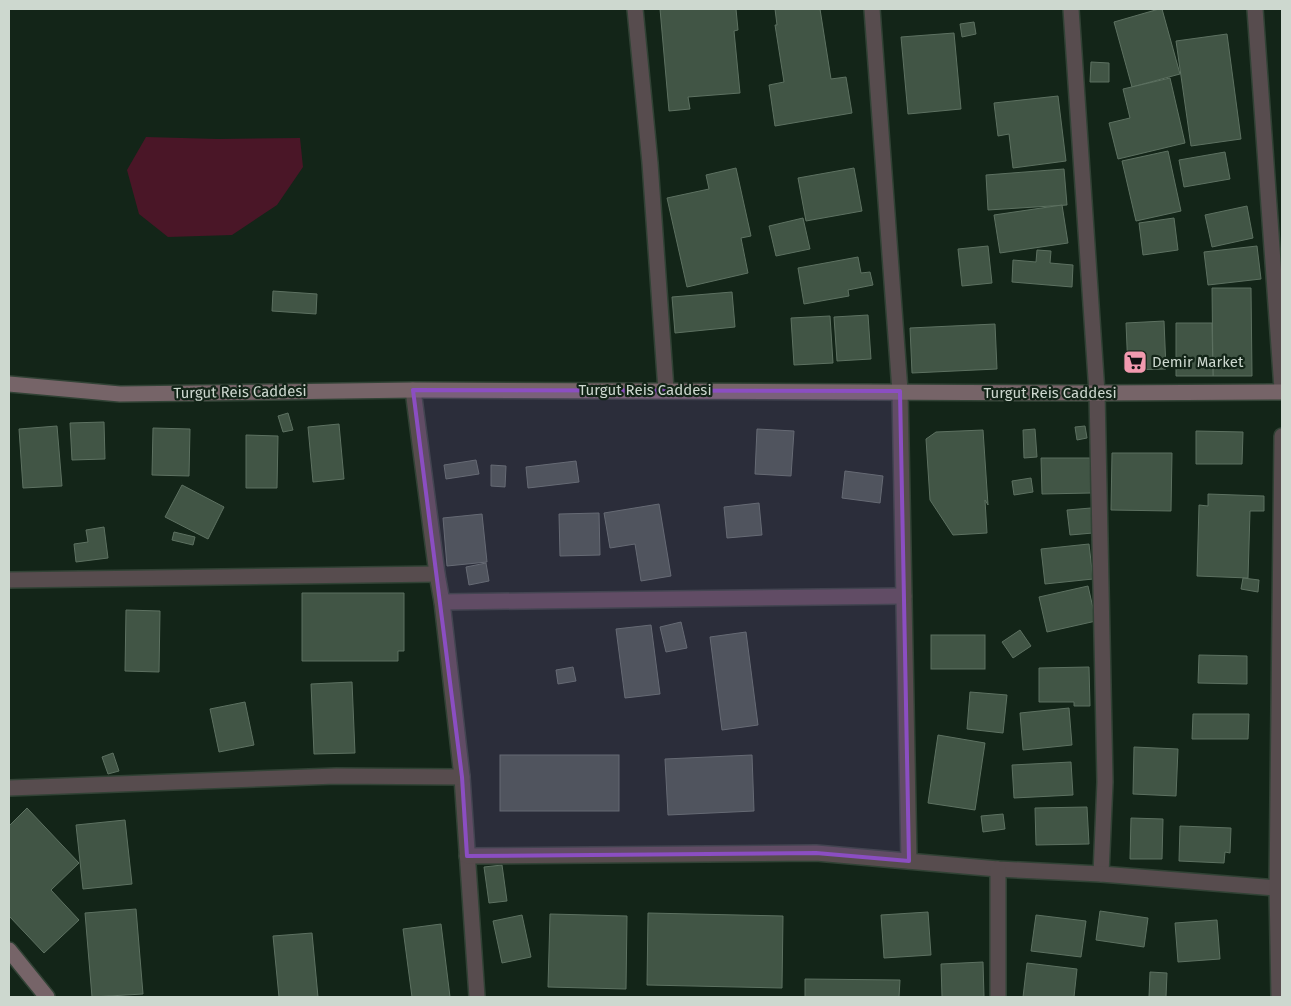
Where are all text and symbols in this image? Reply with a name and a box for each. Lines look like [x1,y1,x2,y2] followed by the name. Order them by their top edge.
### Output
[1122,349,1148,375] supermarket icon: Demir Market
[1152,353,1244,371] place label: Demir Market
[578,381,712,399] street label: Turgut Reis Caddesi
[173,382,307,402] street label: Turgut Reis Caddesi
[983,384,1117,402] street label: Turgut Reis Caddesi

